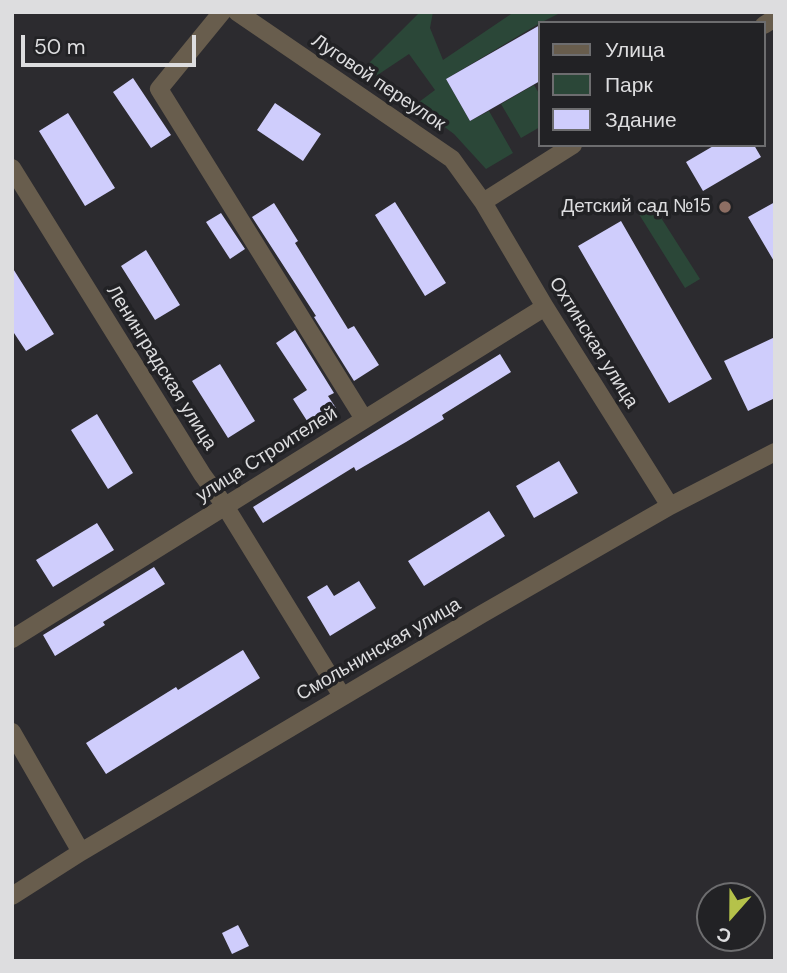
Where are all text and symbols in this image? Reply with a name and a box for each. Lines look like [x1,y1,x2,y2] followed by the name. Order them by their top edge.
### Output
[24,21,200,65] scale bar
[538,21,766,147] legend
[307,30,449,136] street label: Луговой переулок
[34,33,85,61] text: 50 m
[605,36,665,64] text: Улица
[605,71,653,99] text: Парк
[605,106,677,134] text: Здание
[562,196,711,218] place label: Детский сад №15
[717,199,733,215] marker: Детский сад №15
[544,273,642,413] street label: Охтинская улица
[101,281,221,455] street label: Ленинградская улица
[192,402,342,508] street label: улица Строителей
[293,594,465,706] street label: Смольнинская улица
[696,882,766,952] north arrow
[713,921,735,949] text: С

